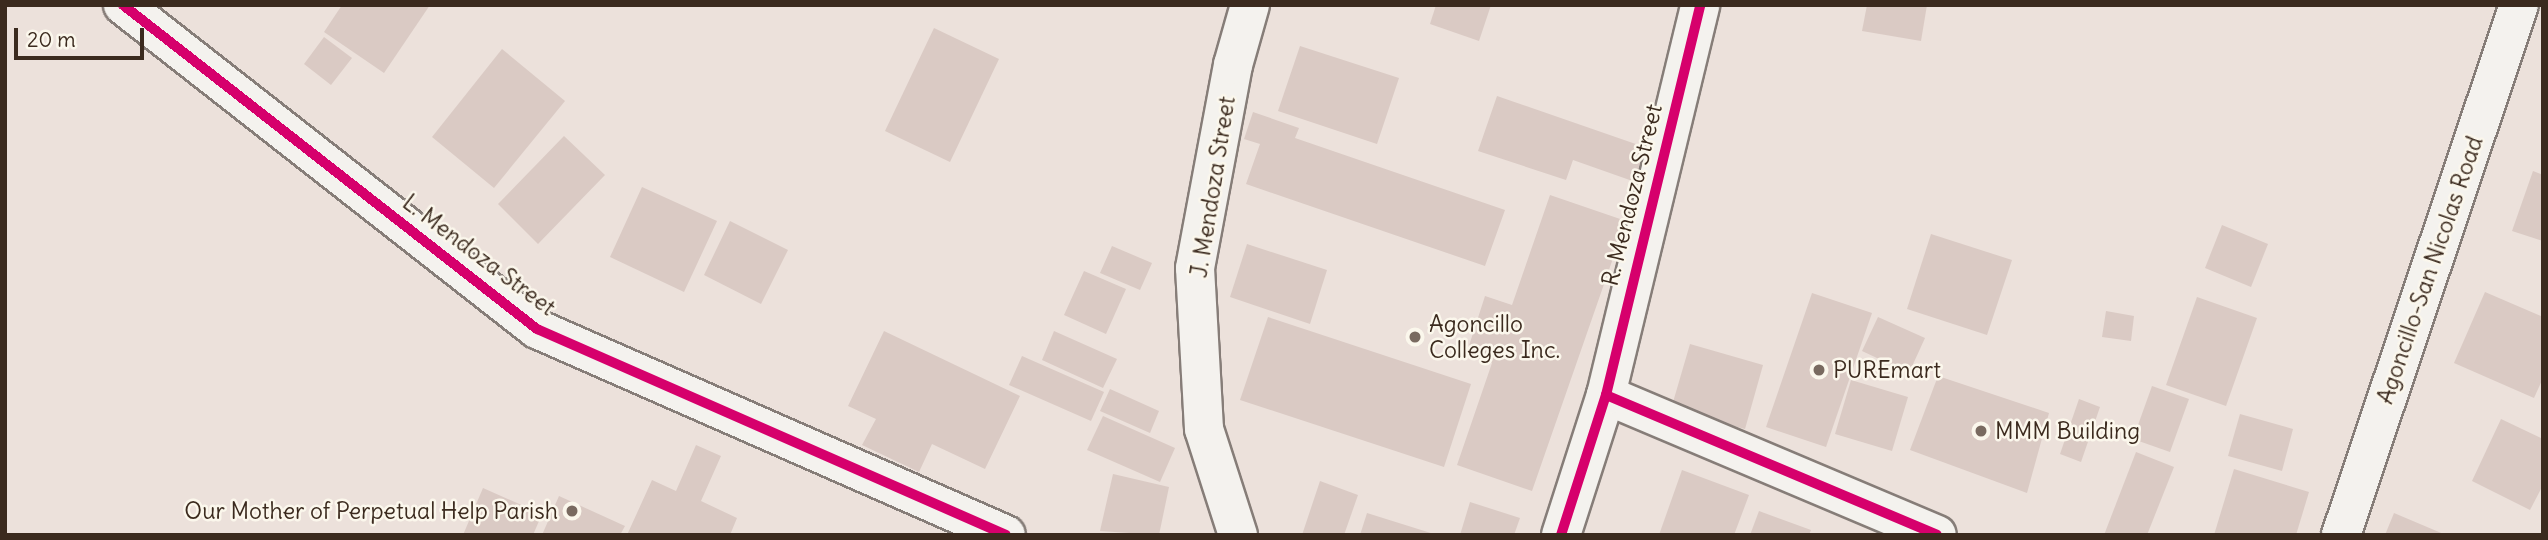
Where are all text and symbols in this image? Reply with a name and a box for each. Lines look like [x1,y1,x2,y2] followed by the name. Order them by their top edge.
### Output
[18,14,147,58] scale bar
[27,26,76,53] text: 20 m
[1185,94,1241,280] street label: J. Mendoza Street
[1596,101,1668,289] street label: R. Mendoza Street
[2371,132,2489,408] street label: Agoncillo-San Nicolas Road
[397,189,561,321] street label: L. Mendoza Street
[1429,310,1560,364] place label: Agoncillo Colleges Inc.
[1407,329,1423,345] marker: Agoncillo Colleges Inc.
[1833,356,1941,384] place label: PUREmart
[1811,362,1827,378] marker: PUREmart
[1995,417,2140,445] place label: MMM Building
[1973,423,1989,439] marker: MMM Building
[184,497,558,525] place label: Our Mother of Perpetual Help Parish
[564,503,580,519] marker: Our Mother of Perpetual Help Parish

